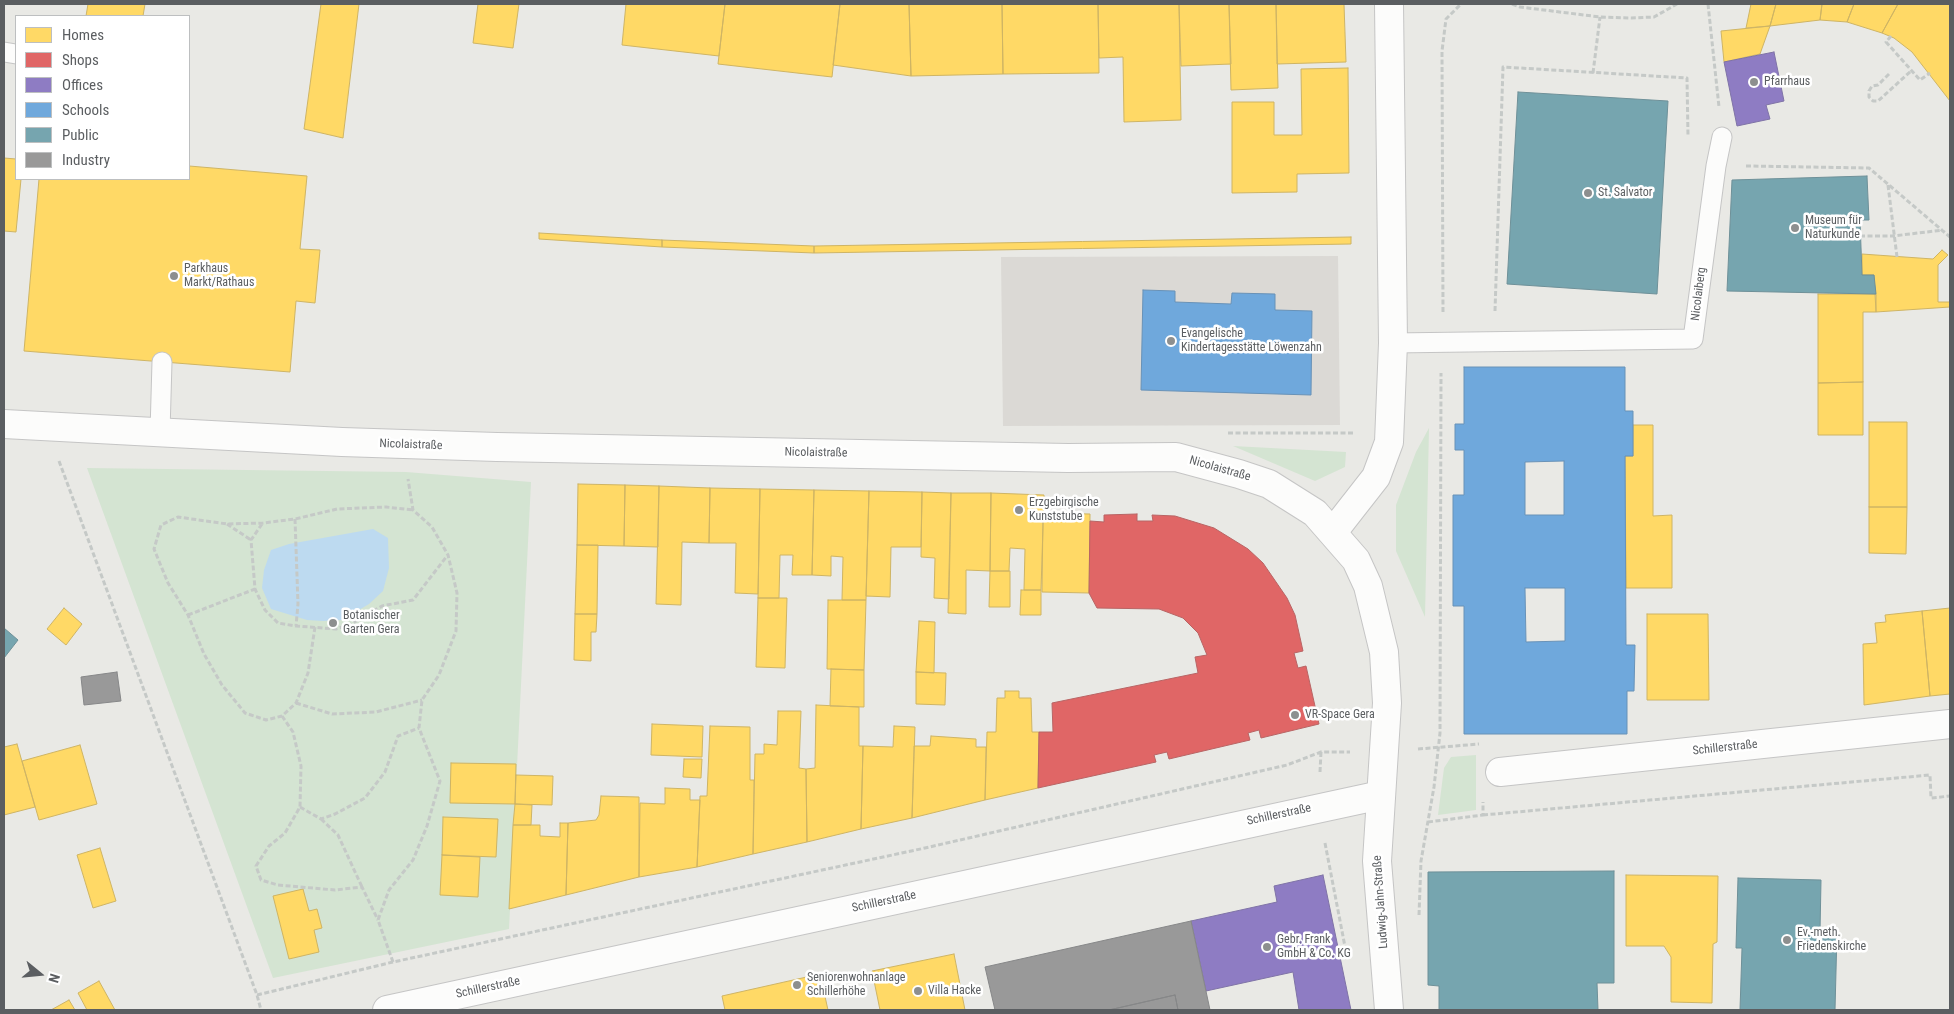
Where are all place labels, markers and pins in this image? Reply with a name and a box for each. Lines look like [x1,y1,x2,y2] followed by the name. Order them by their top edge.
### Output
[1764,75,1810,89] place label: Pfarrhaus
[1748,76,1760,88] marker: Pfarrhaus
[1598,186,1652,200] place label: St. Salvator
[1582,187,1594,199] marker: St. Salvator
[1805,214,1862,242] place label: Museum für Naturkunde
[1789,222,1801,234] marker: Museum für Naturkunde
[184,262,254,290] place label: Parkhaus Markt/Rathaus
[168,270,180,282] marker: Parkhaus Markt/Rathaus
[1181,327,1322,355] place label: Evangelische Kindertagesstätte Löwenzahn
[1165,335,1177,347] marker: Evangelische Kindertagesstätte Löwenzahn
[1029,496,1099,524] place label: Erzgebirgische Kunststube
[1013,504,1025,516] marker: Erzgebirgische Kunststube
[343,609,400,637] place label: Botanischer Garten Gera
[327,617,339,629] marker: Botanischer Garten Gera
[1305,708,1375,722] place label: VR-Space Gera
[1289,709,1301,721] marker: VR-Space Gera
[1797,926,1866,954] place label: Ev.-meth. Friedenskirche
[1277,933,1351,961] place label: Gebr. Frank GmbH & Co. KG
[1781,934,1793,946] marker: Ev.-meth. Friedenskirche
[1261,941,1273,953] marker: Gebr. Frank GmbH & Co. KG
[807,971,905,999] place label: Seniorenwohnanlage Schillerhöhe
[791,979,803,991] marker: Seniorenwohnanlage Schillerhöhe
[928,984,981,998] place label: Villa Hacke
[912,985,924,997] marker: Villa Hacke

